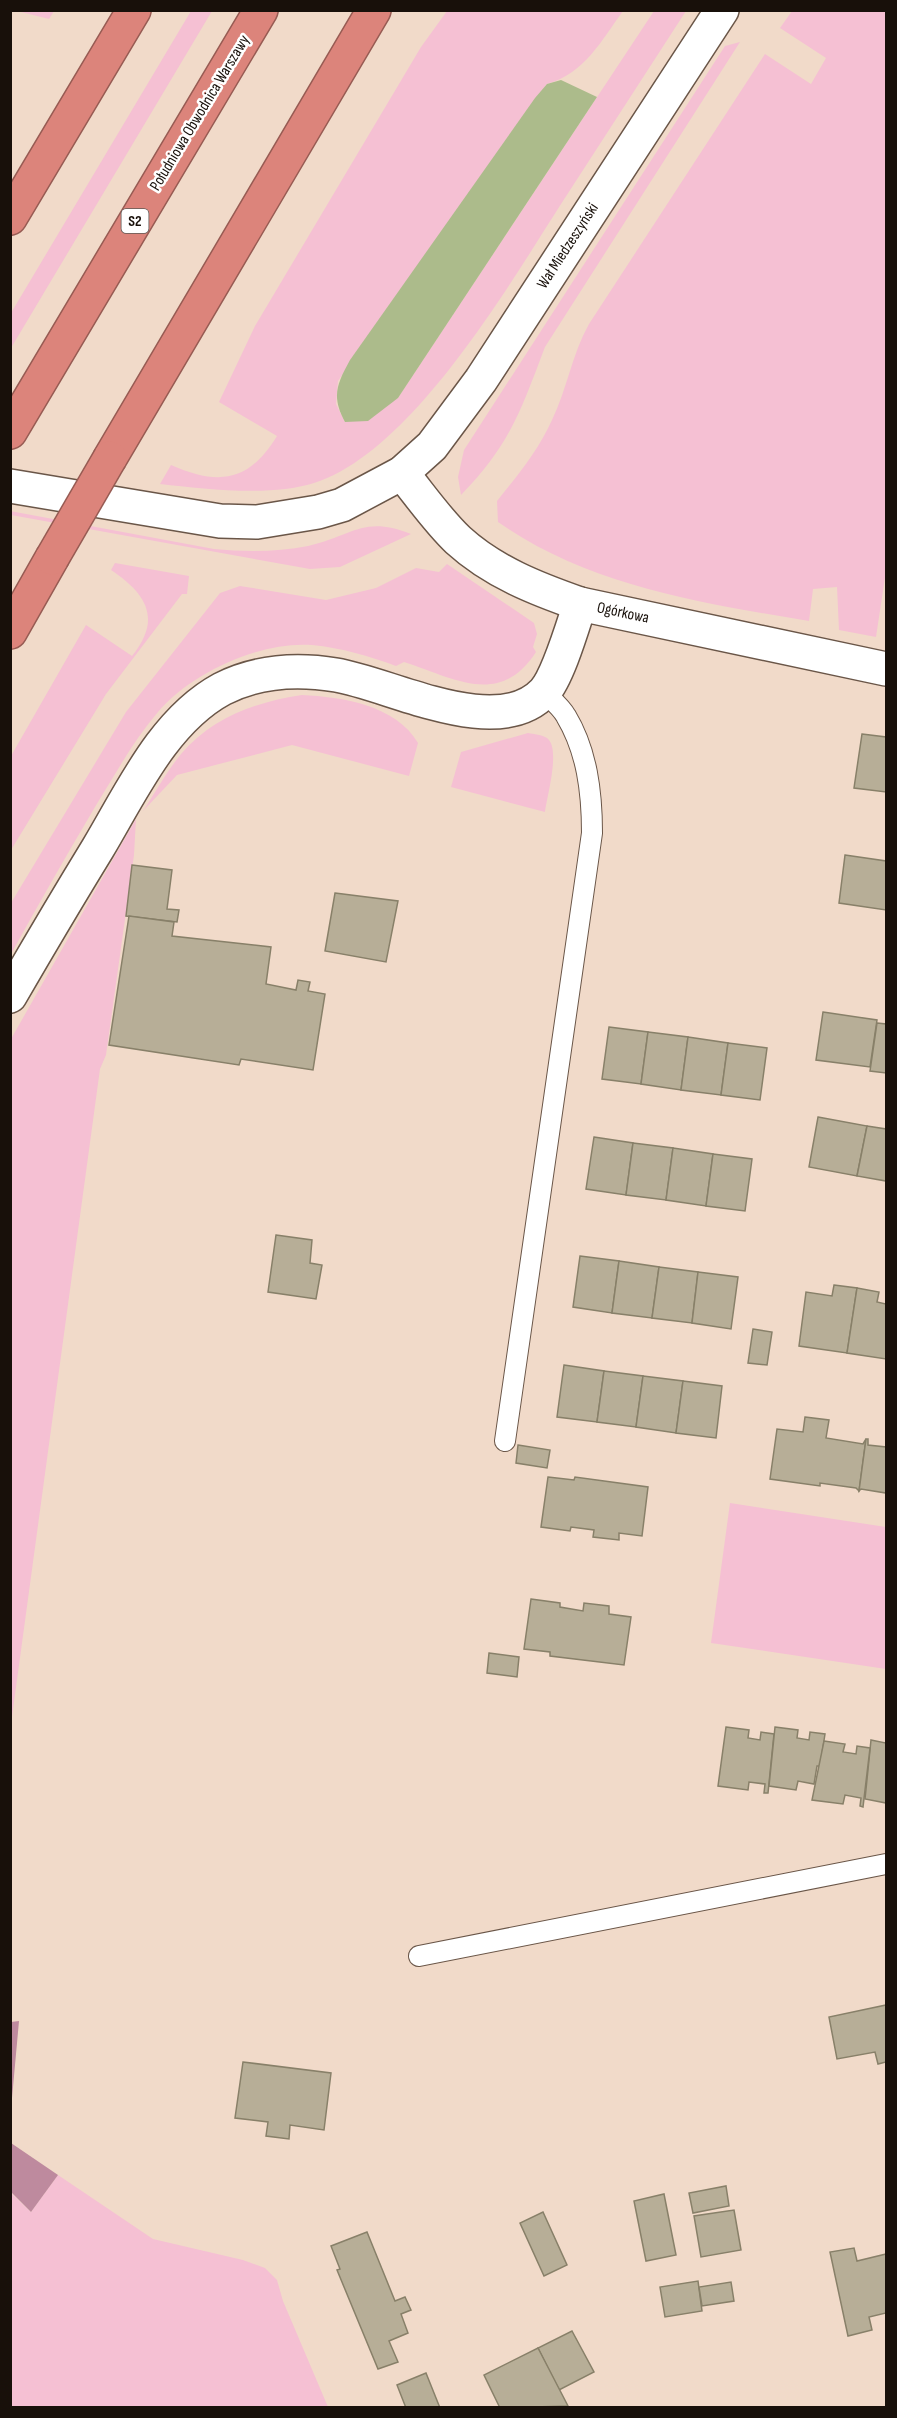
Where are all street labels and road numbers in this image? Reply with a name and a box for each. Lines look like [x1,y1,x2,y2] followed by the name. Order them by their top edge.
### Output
[146,32,254,194] street label: Południowa Obwodnica Warszawy
[533,200,603,292] street label: Wał Miedzeszyński
[122,209,148,233] road number: S2
[595,598,651,628] street label: Ogórkowa

